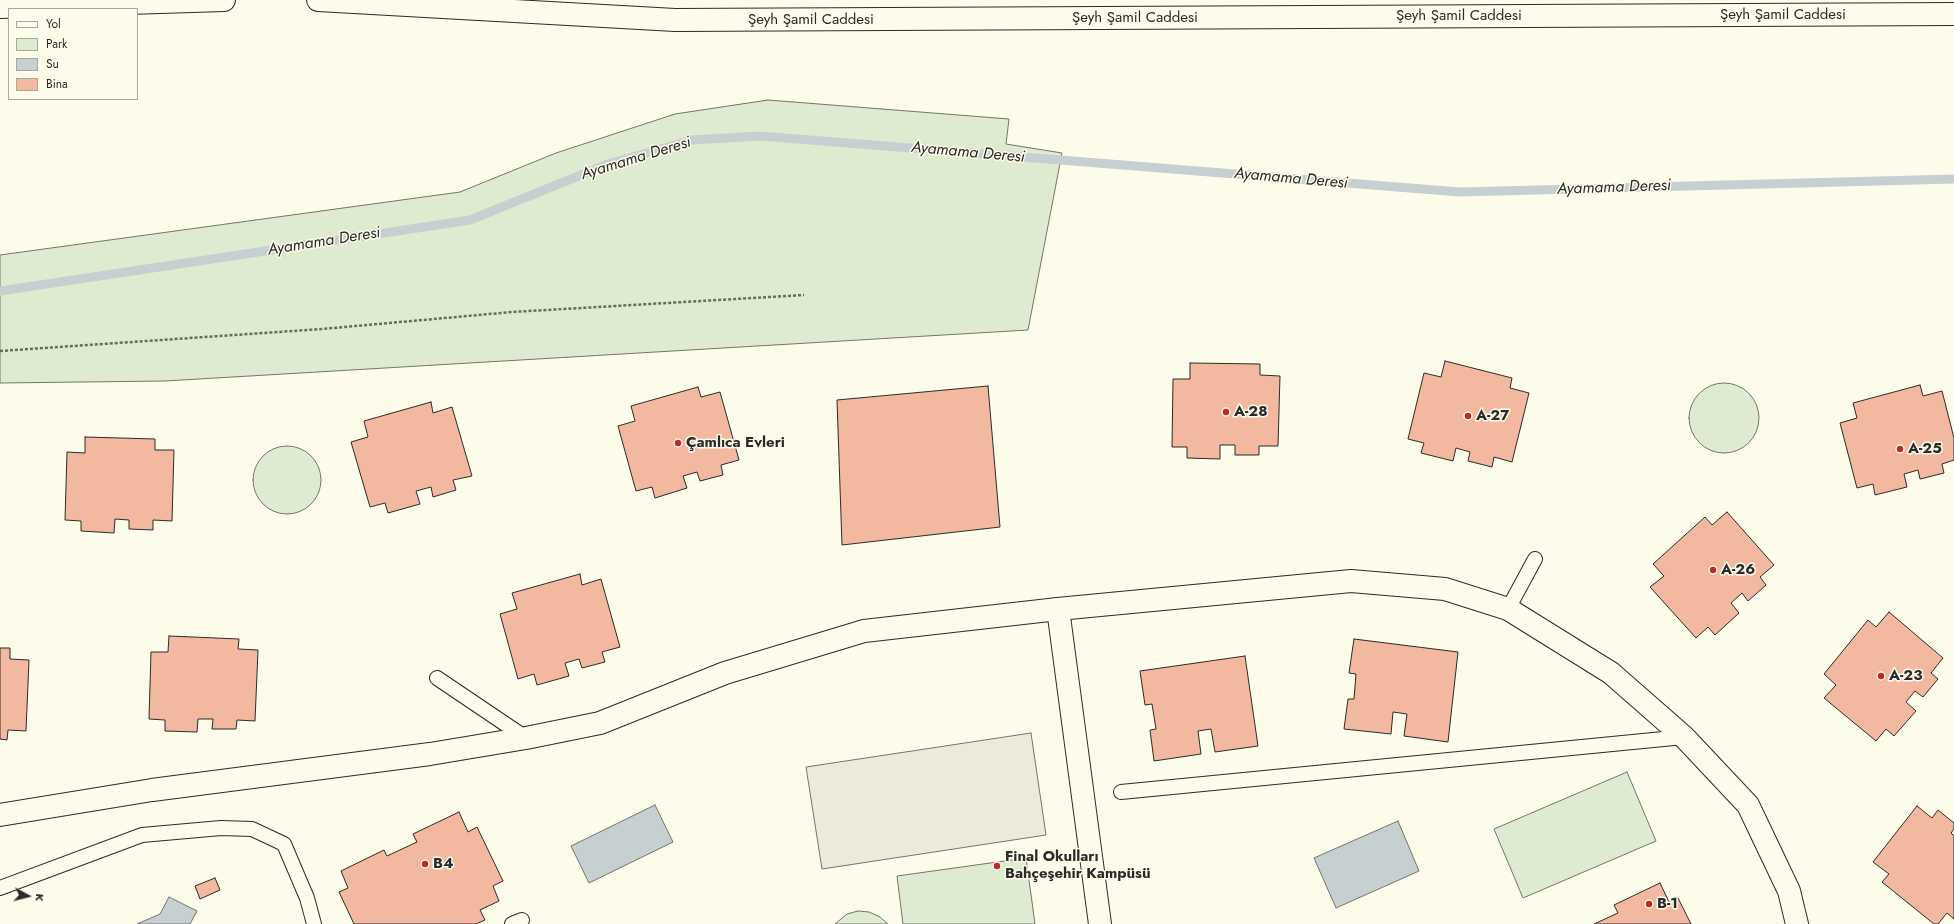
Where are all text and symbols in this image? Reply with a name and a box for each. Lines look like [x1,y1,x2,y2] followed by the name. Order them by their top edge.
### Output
[1720,6,1846,24] street label: Şeyh Şamil Caddesi
[1396,7,1522,25] street label: Şeyh Şamil Caddesi
[8,8,138,100] legend
[1072,9,1198,27] street label: Şeyh Şamil Caddesi
[748,11,874,29] street label: Şeyh Şamil Caddesi
[46,15,61,33] text: Yol
[46,35,67,53] text: Park
[46,55,59,73] text: Su
[46,75,68,93] text: Bina
[579,133,693,185] water label: Ayamama Deresi
[910,138,1026,168] water label: Ayamama Deresi
[1233,164,1349,194] water label: Ayamama Deresi
[1557,176,1671,200] water label: Ayamama Deresi
[266,224,382,260] water label: Ayamama Deresi
[1234,403,1268,421] place label: A-28
[1221,407,1231,417] marker: A-28
[1476,407,1509,425] place label: A-27
[1463,411,1473,421] marker: A-27
[686,434,785,452] place label: Çamlıca Evleri
[673,438,683,448] marker: Çamlıca Evleri
[1908,440,1942,458] place label: A-25
[1895,444,1905,454] marker: A-25
[1721,561,1755,579] place label: A-26
[1708,565,1718,575] marker: A-26
[1889,667,1923,685] place label: A-23
[1876,671,1886,681] marker: A-23
[1005,848,1151,883] place label: Final Okulları Bahçeşehir Kampüsü
[433,855,453,873] place label: B4
[420,859,430,869] marker: B4
[992,861,1002,871] marker: Final Okulları Bahçeşehir Kampüsü
[8,876,48,916] north arrow
[32,893,48,902] text: K
[1657,895,1678,913] place label: B-1
[1644,899,1654,909] marker: B-1

